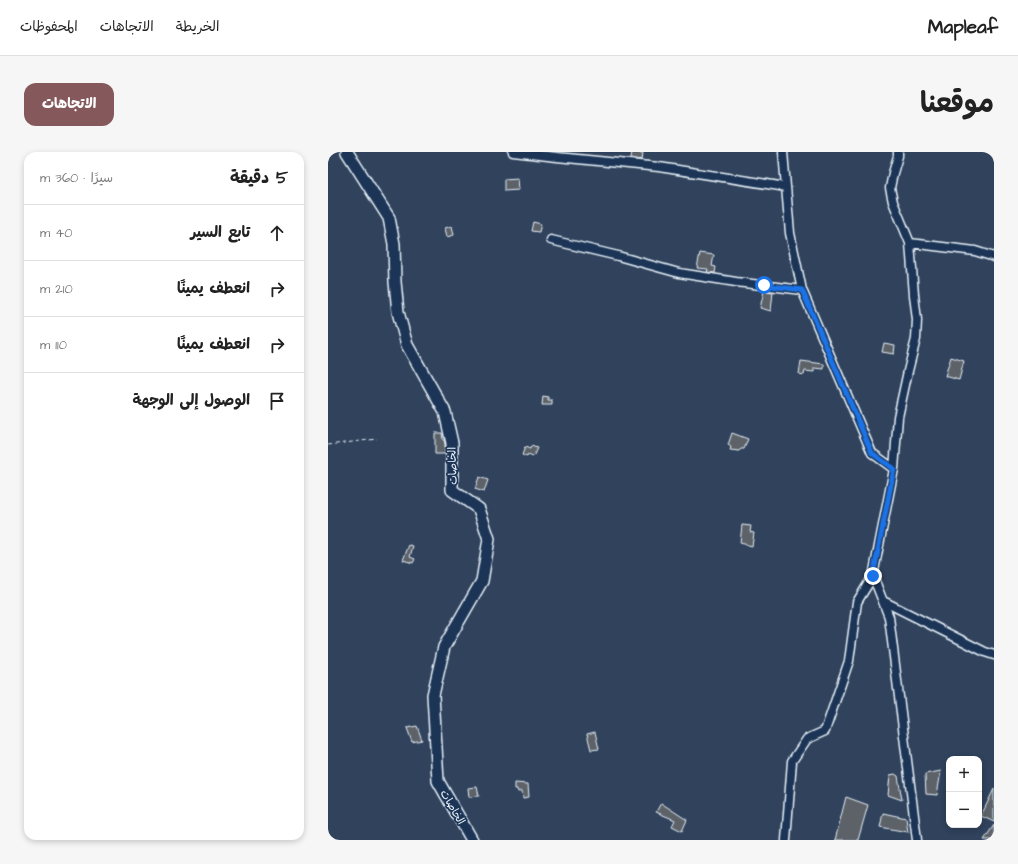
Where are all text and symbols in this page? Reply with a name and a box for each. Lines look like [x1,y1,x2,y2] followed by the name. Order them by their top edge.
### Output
[928,14,998,41] text: Mapleaf
[20,17,78,37] text: المحفوظات
[100,17,154,37] text: الاتجاهات
[176,17,219,37] text: الخريطة
[24,83,114,126] button: الاتجاهات
[920,84,994,123] text: موقعنا
[230,166,288,190] text: 5 دقيقة
[40,169,113,187] text: سيرًا · 360 m
[191,222,250,243] text: تابع السير
[266,222,288,244] icon: ahead
[40,224,72,242] text: 40 m
[755,276,773,294] route start
[177,278,250,299] text: انعطف يمينًا
[266,278,288,300] icon: right
[40,280,73,298] text: 210 m
[177,334,250,355] text: انعطف يمينًا
[266,334,288,356] icon: right
[40,336,67,354] text: 110 m
[133,390,250,411] text: الوصول إلى الوجهة
[266,390,288,412] icon: arrive
[444,447,461,485] street label: الخاصات
[864,567,882,585] route end
[946,756,982,828] map controls
[946,756,982,792] button: +
[437,787,469,827] street label: الخاصات
[946,792,982,828] button: −

